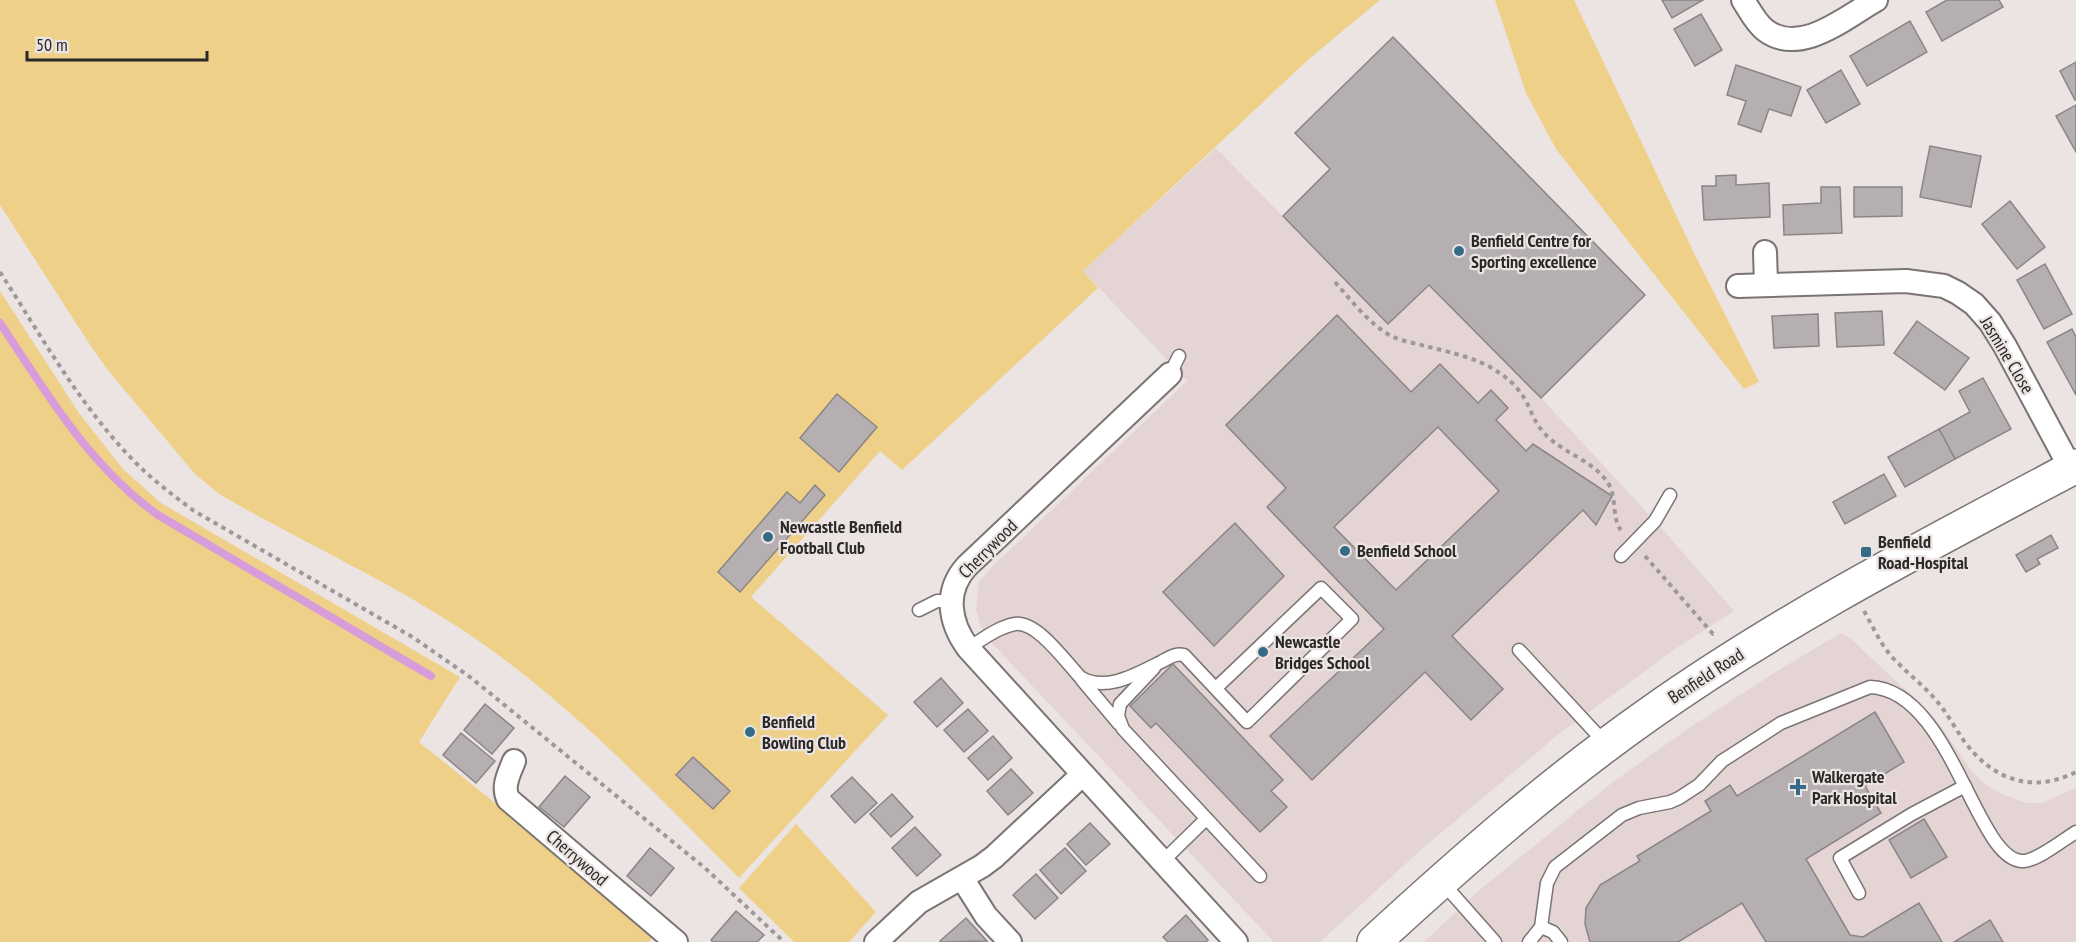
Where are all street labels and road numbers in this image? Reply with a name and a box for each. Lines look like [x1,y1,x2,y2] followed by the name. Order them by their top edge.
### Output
[1975,311,2039,398] street label: Jasmine Close
[953,514,1022,583] street label: Cherrywood
[1664,643,1748,709] street label: Benfield Road
[542,825,613,891] street label: Cherrywood

